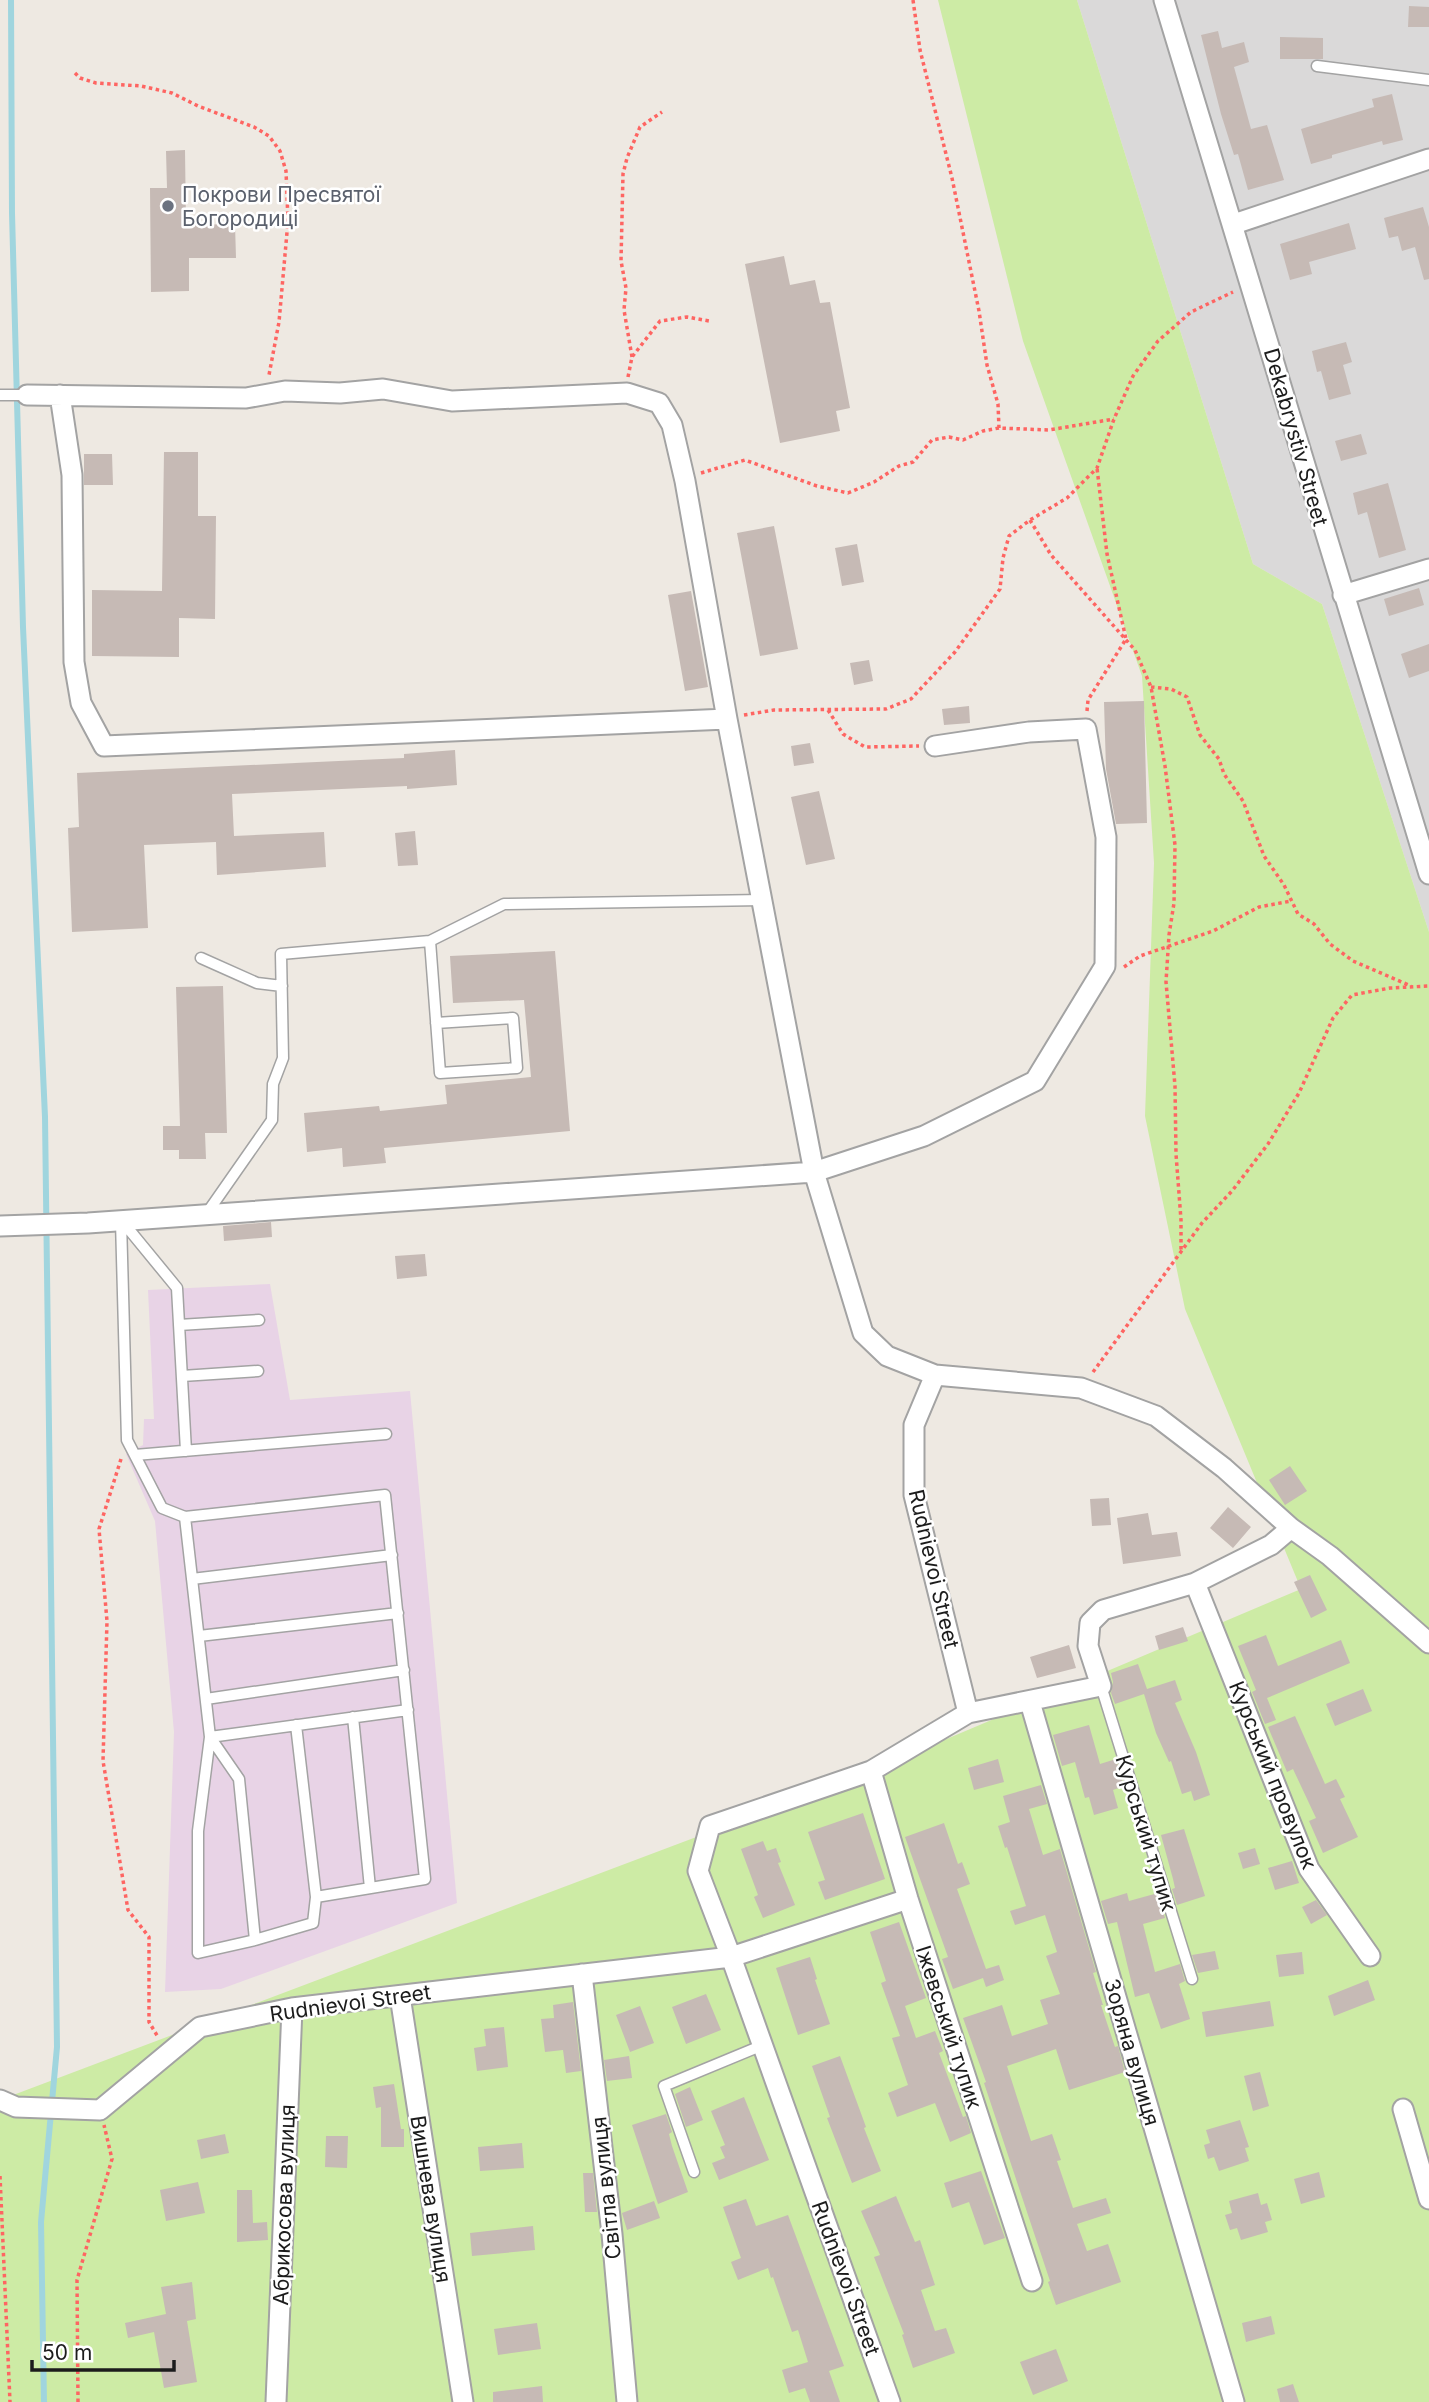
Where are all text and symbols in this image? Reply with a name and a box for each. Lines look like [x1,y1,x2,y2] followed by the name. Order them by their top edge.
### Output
[182,182,381,231] place label: Покрови Пресвятої Богородиці
[160,198,176,214] marker: Покрови Пресвятої Богородиці
[1259,345,1333,529] street label: Dekabrystiv Street
[904,1487,964,1651] street label: Rudnievoi Street
[1224,1677,1322,1873] street label: Курський провулок
[1110,1752,1182,1915] street label: Курський тупик
[911,1942,987,2112] street label: Іжевський тупик
[1099,1976,1165,2128] street label: Зоряна вулиця
[268,1979,432,2027] street label: Rudnievoi Street
[268,2104,300,2306] street label: Абрикосова вулиця
[405,2114,457,2284] street label: Вишнева вулиця
[586,2115,626,2261] street label: Світла вулиця
[806,2197,886,2359] street label: Rudnievoi Street
[32,2328,173,2372] scale bar
[42,2340,92,2365] text: 50 m

